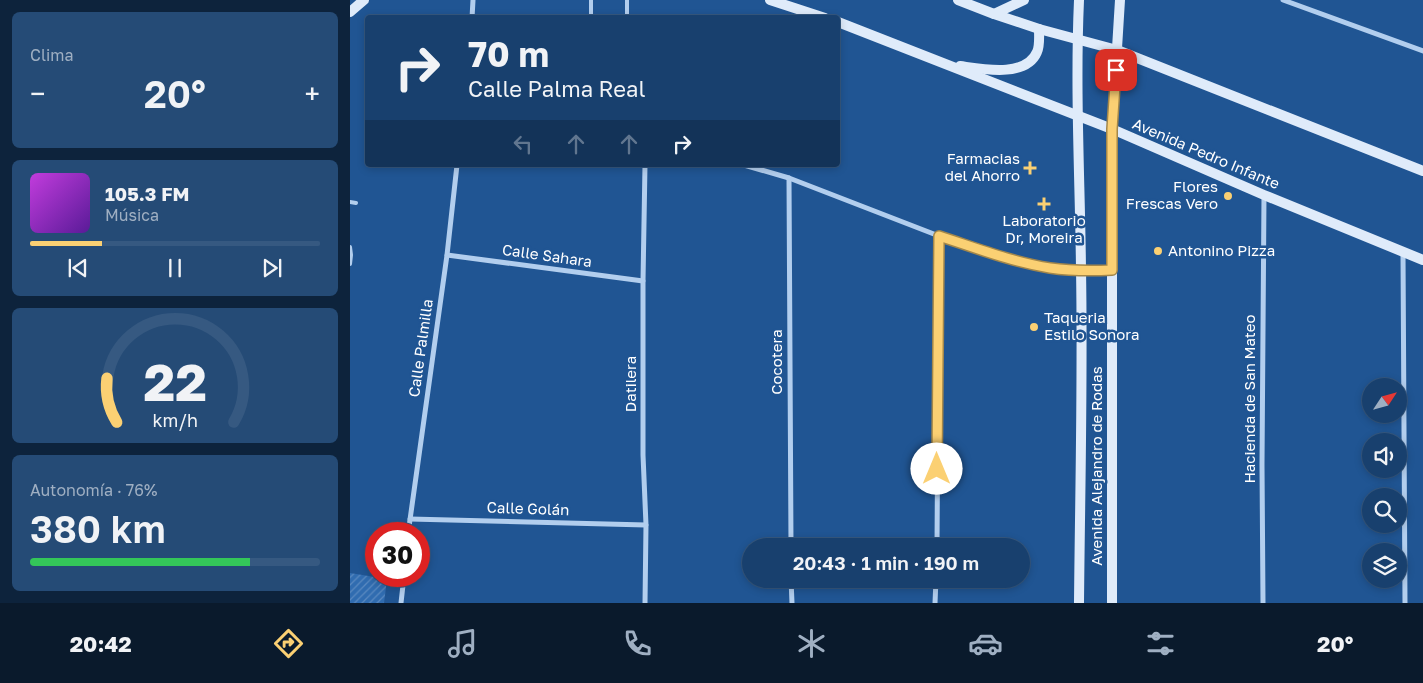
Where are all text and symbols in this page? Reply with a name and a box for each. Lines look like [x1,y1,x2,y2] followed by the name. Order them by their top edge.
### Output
[468,33,549,75] text: 70 m
[385,35,450,100] icon: right
[30,45,74,65] text: Clima
[1095,49,1137,91] pin
[1102,56,1130,84] icon: arrive
[144,71,206,116] text: 20°
[468,75,646,102] text: Calle Palma Real
[30,77,45,110] text: −
[305,77,320,110] text: +
[1130,114,1283,192] street label: Avenida Pedro Infante
[509,130,537,158] icon: left
[562,130,590,158] icon: ahead
[615,130,643,158] icon: ahead
[668,130,696,158] icon: right
[945,149,1020,184] place label: Farmacias del Ahorro
[1024,162,1036,174] marker: Farmacias del Ahorro
[1126,177,1218,212] place label: Flores Frescas Vero
[105,182,189,205] text: 105.3 FM
[1222,190,1234,202] marker: Flores Frescas Vero
[1038,198,1050,210] marker: Laboratorio Dr, Moreira
[105,205,159,225] text: Música
[1002,211,1086,246] place label: Laboratorio Dr, Moreira
[501,240,593,270] street label: Calle Sahara
[1168,241,1275,259] place label: Antonino Pizza
[1152,245,1164,257] marker: Antonino Pizza
[64,254,92,282] icon: previous
[161,254,189,282] icon: pause
[258,254,286,282] icon: next
[404,298,436,398] street label: Calle Palmilla
[1044,308,1140,343] place label: Taqueria Estilo Sonora
[1240,314,1258,484] street label: Hacienda de San Mateo
[1028,321,1040,333] marker: Taqueria Estilo Sonora
[767,329,785,395] street label: Cocotera
[143,350,207,412] text: 22
[621,356,639,412] street label: Datilera
[1087,366,1105,566] street label: Avenida Alejandro de Rodas
[1362,378,1408,422] north arrow
[1362,378,1407,588] map controls
[152,409,198,431] text: km/h
[1362,433,1407,478] button: sound
[910,442,962,494] position arrow
[30,480,157,500] text: Autonomía · 76%
[1362,488,1407,533] button: search
[486,498,570,518] street label: Calle Golán
[30,506,166,551] text: 380 km
[365,522,430,587] speed limit sign: 30
[1362,543,1407,588] button: layers
[793,551,979,574] text: 20:43 · 1 min · 190 m
[271,626,306,661] icon: directions
[445,626,480,661] icon: music
[620,626,655,661] icon: phone
[794,626,829,661] icon: climate
[968,626,1003,661] icon: car
[1143,626,1178,661] icon: filters
[70,630,132,657] text: 20:42
[1317,630,1353,657] text: 20°

